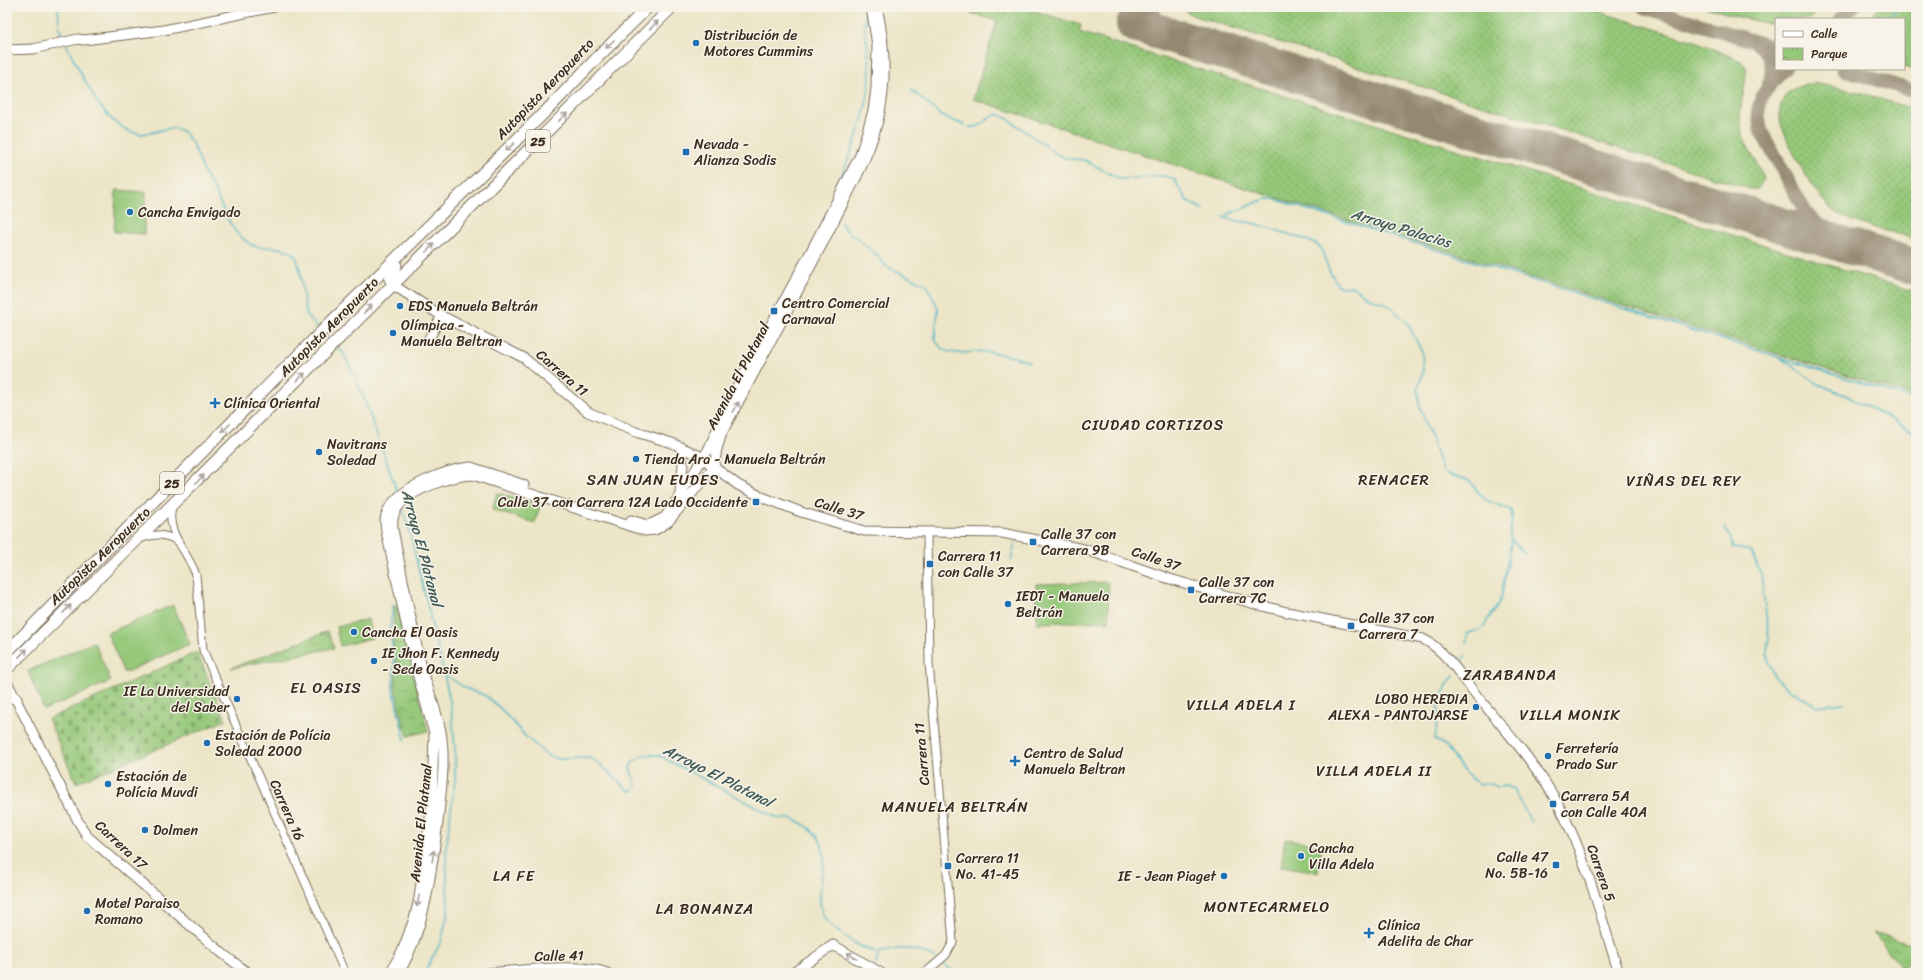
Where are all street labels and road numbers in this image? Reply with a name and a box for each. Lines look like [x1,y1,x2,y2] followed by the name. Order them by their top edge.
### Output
[489,32,600,146] street label: Autopista Aeropuerto
[526,130,550,152] road number: 25
[272,271,385,384] street label: Autopista Aeropuerto
[699,317,777,435] street label: Avenida El Platanal
[530,343,594,403] street label: Carrera 11
[160,472,184,494] road number: 25
[811,490,868,529] street label: Calle 37
[43,501,157,612] street label: Autopista Aeropuerto
[1128,539,1185,579] street label: Calle 37
[907,722,937,786] street label: Carrera 11
[402,762,440,884] street label: Avenida El Platanal
[262,775,312,845] street label: Carrera 16
[89,814,154,877] street label: Carrera 17
[1580,841,1623,906] street label: Carrera 5
[534,943,584,969] street label: Calle 41

